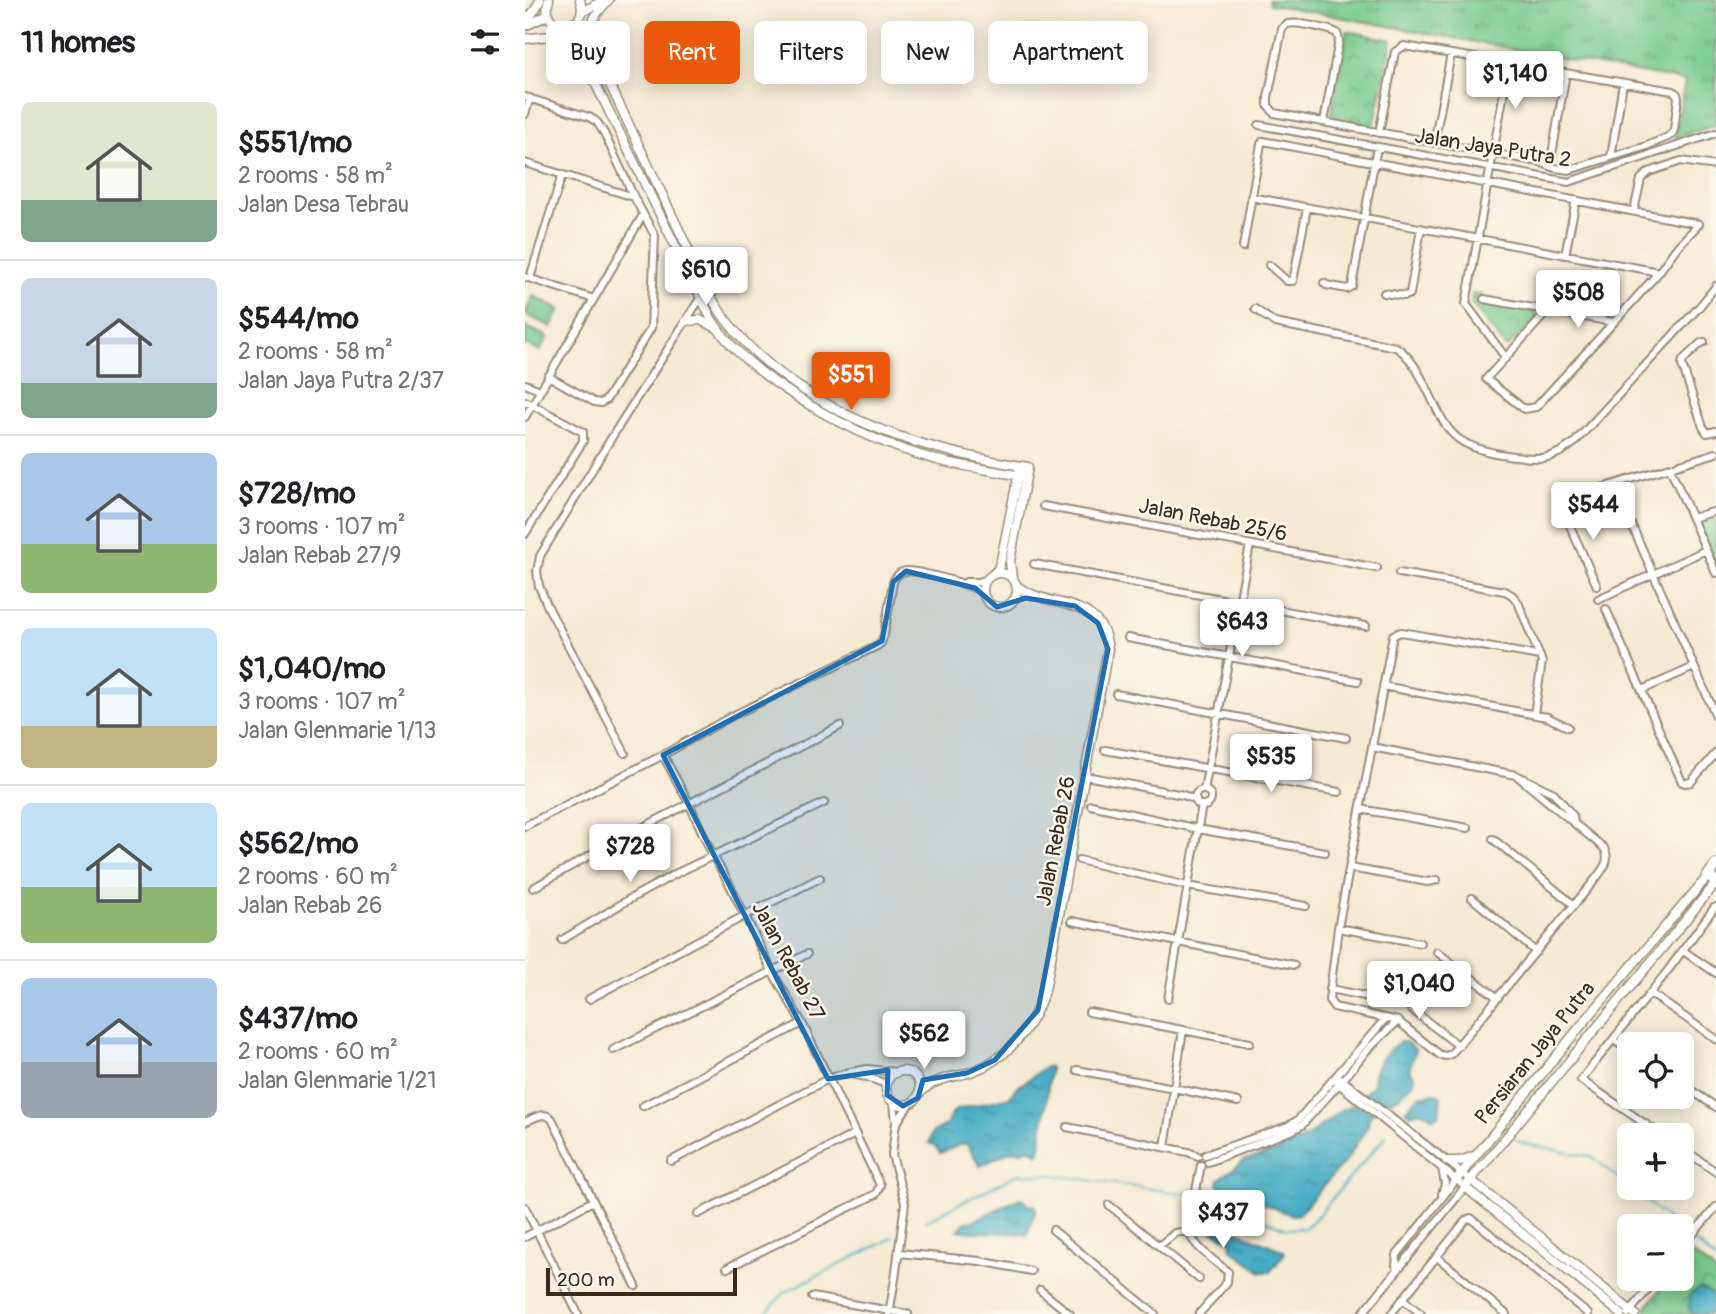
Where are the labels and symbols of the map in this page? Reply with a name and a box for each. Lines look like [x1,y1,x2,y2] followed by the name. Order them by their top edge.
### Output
[1458,52,1572,111] pin: $1,140
[1413,122,1573,174] street label: Jalan Jaya Putra 2
[665,247,747,307] pin: $610
[1537,270,1619,330] pin: $508
[810,352,892,412] pin: $551
[1552,482,1634,542] pin: $544
[1136,492,1290,548] street label: Jalan Rebab 25/6
[1201,600,1283,659] pin: $643
[1230,734,1312,794] pin: $535
[1030,774,1082,908] street label: Jalan Rebab 26
[589,824,671,884] pin: $728
[745,897,831,1025] street label: Jalan Rebab 27
[1362,962,1476,1021] pin: $1,040
[1469,976,1601,1130] street label: Persiaran Jaya Putra
[883,1012,965,1071] pin: $562
[1182,1190,1264,1250] pin: $437
[546,1265,737,1297] scale bar

